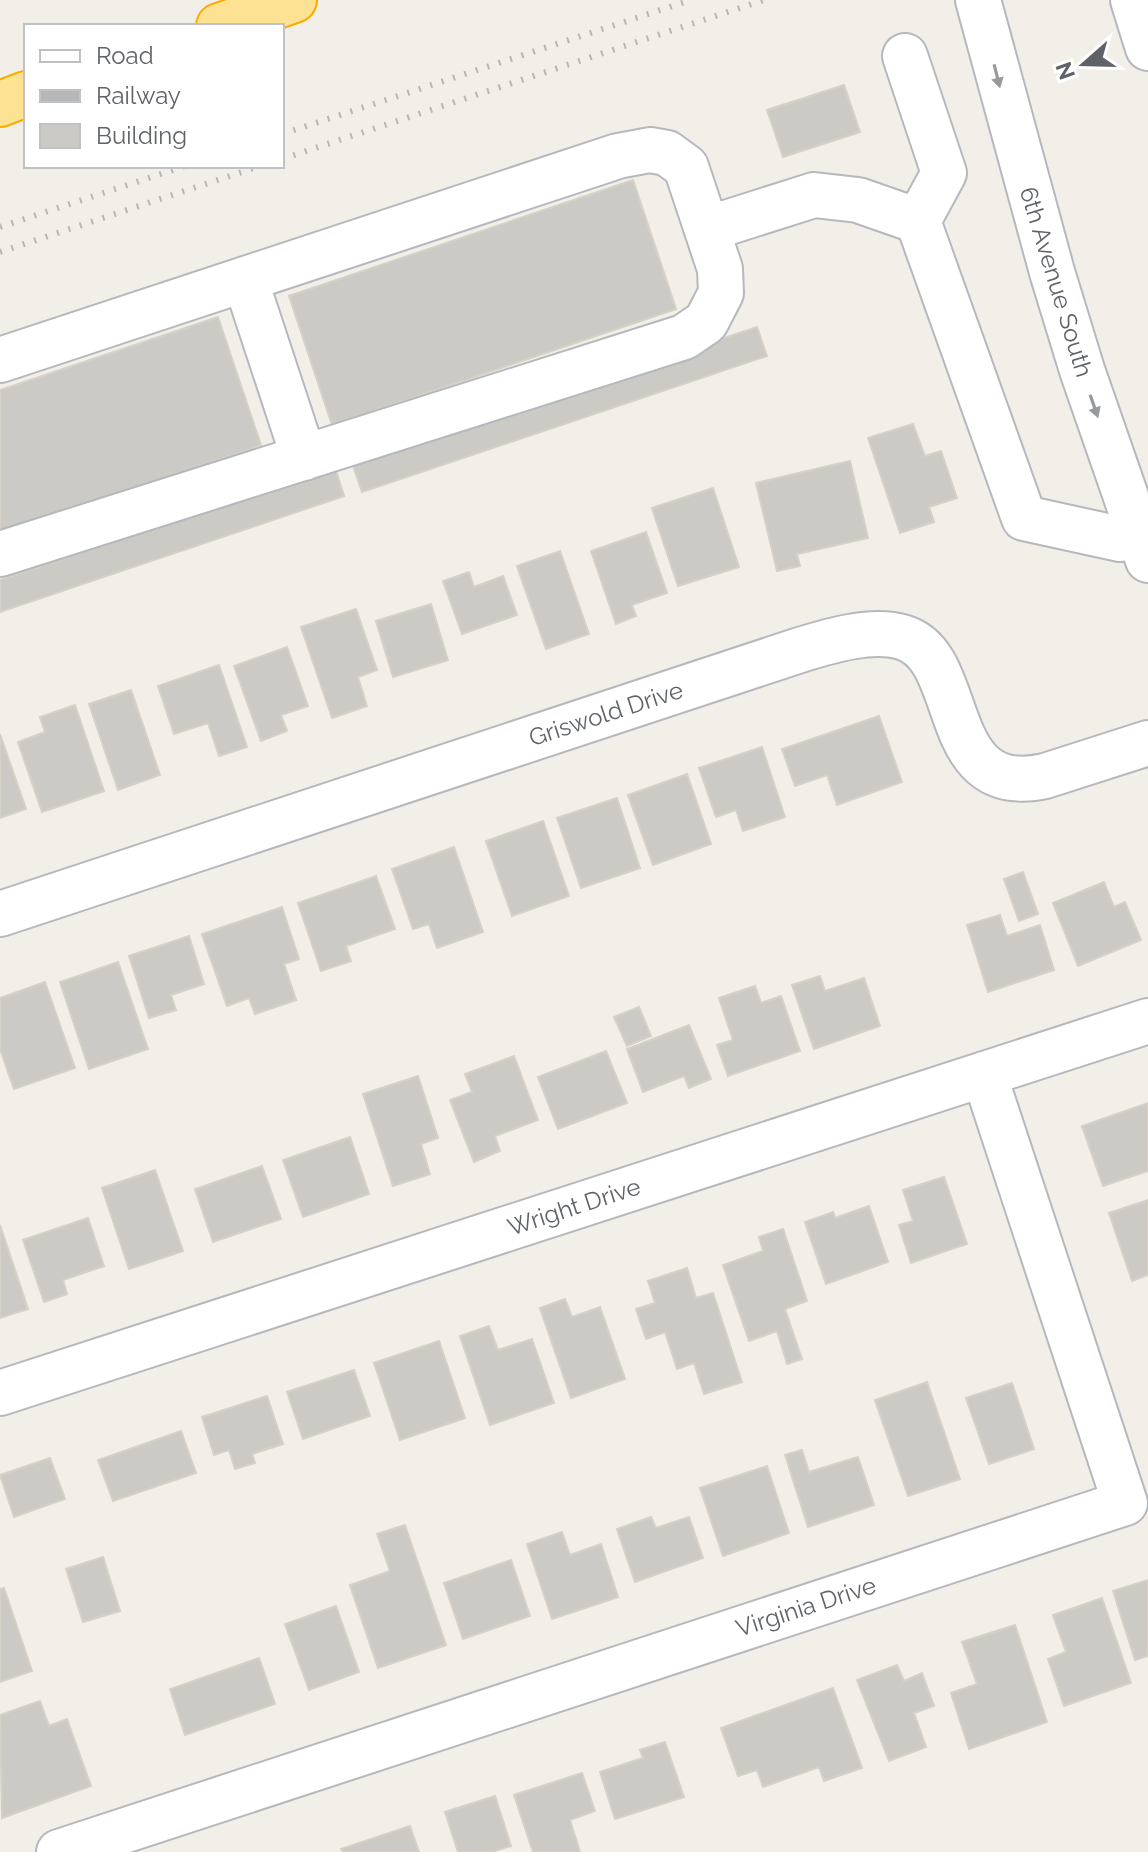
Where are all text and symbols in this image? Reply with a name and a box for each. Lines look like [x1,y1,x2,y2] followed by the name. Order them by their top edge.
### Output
[24,24,284,168] legend
[1044,24,1124,104] north arrow
[96,41,154,70] text: Road
[1050,59,1080,83] text: N
[991,63,1004,88] one-way arrow
[96,81,181,110] text: Railway
[96,121,187,150] text: Building
[1014,183,1099,380] street label: 6th Avenue South
[1089,394,1101,418] one-way arrow
[525,675,687,752] street label: Griswold Drive
[504,1171,644,1242] street label: Wright Drive
[732,1570,879,1643] street label: Virginia Drive

